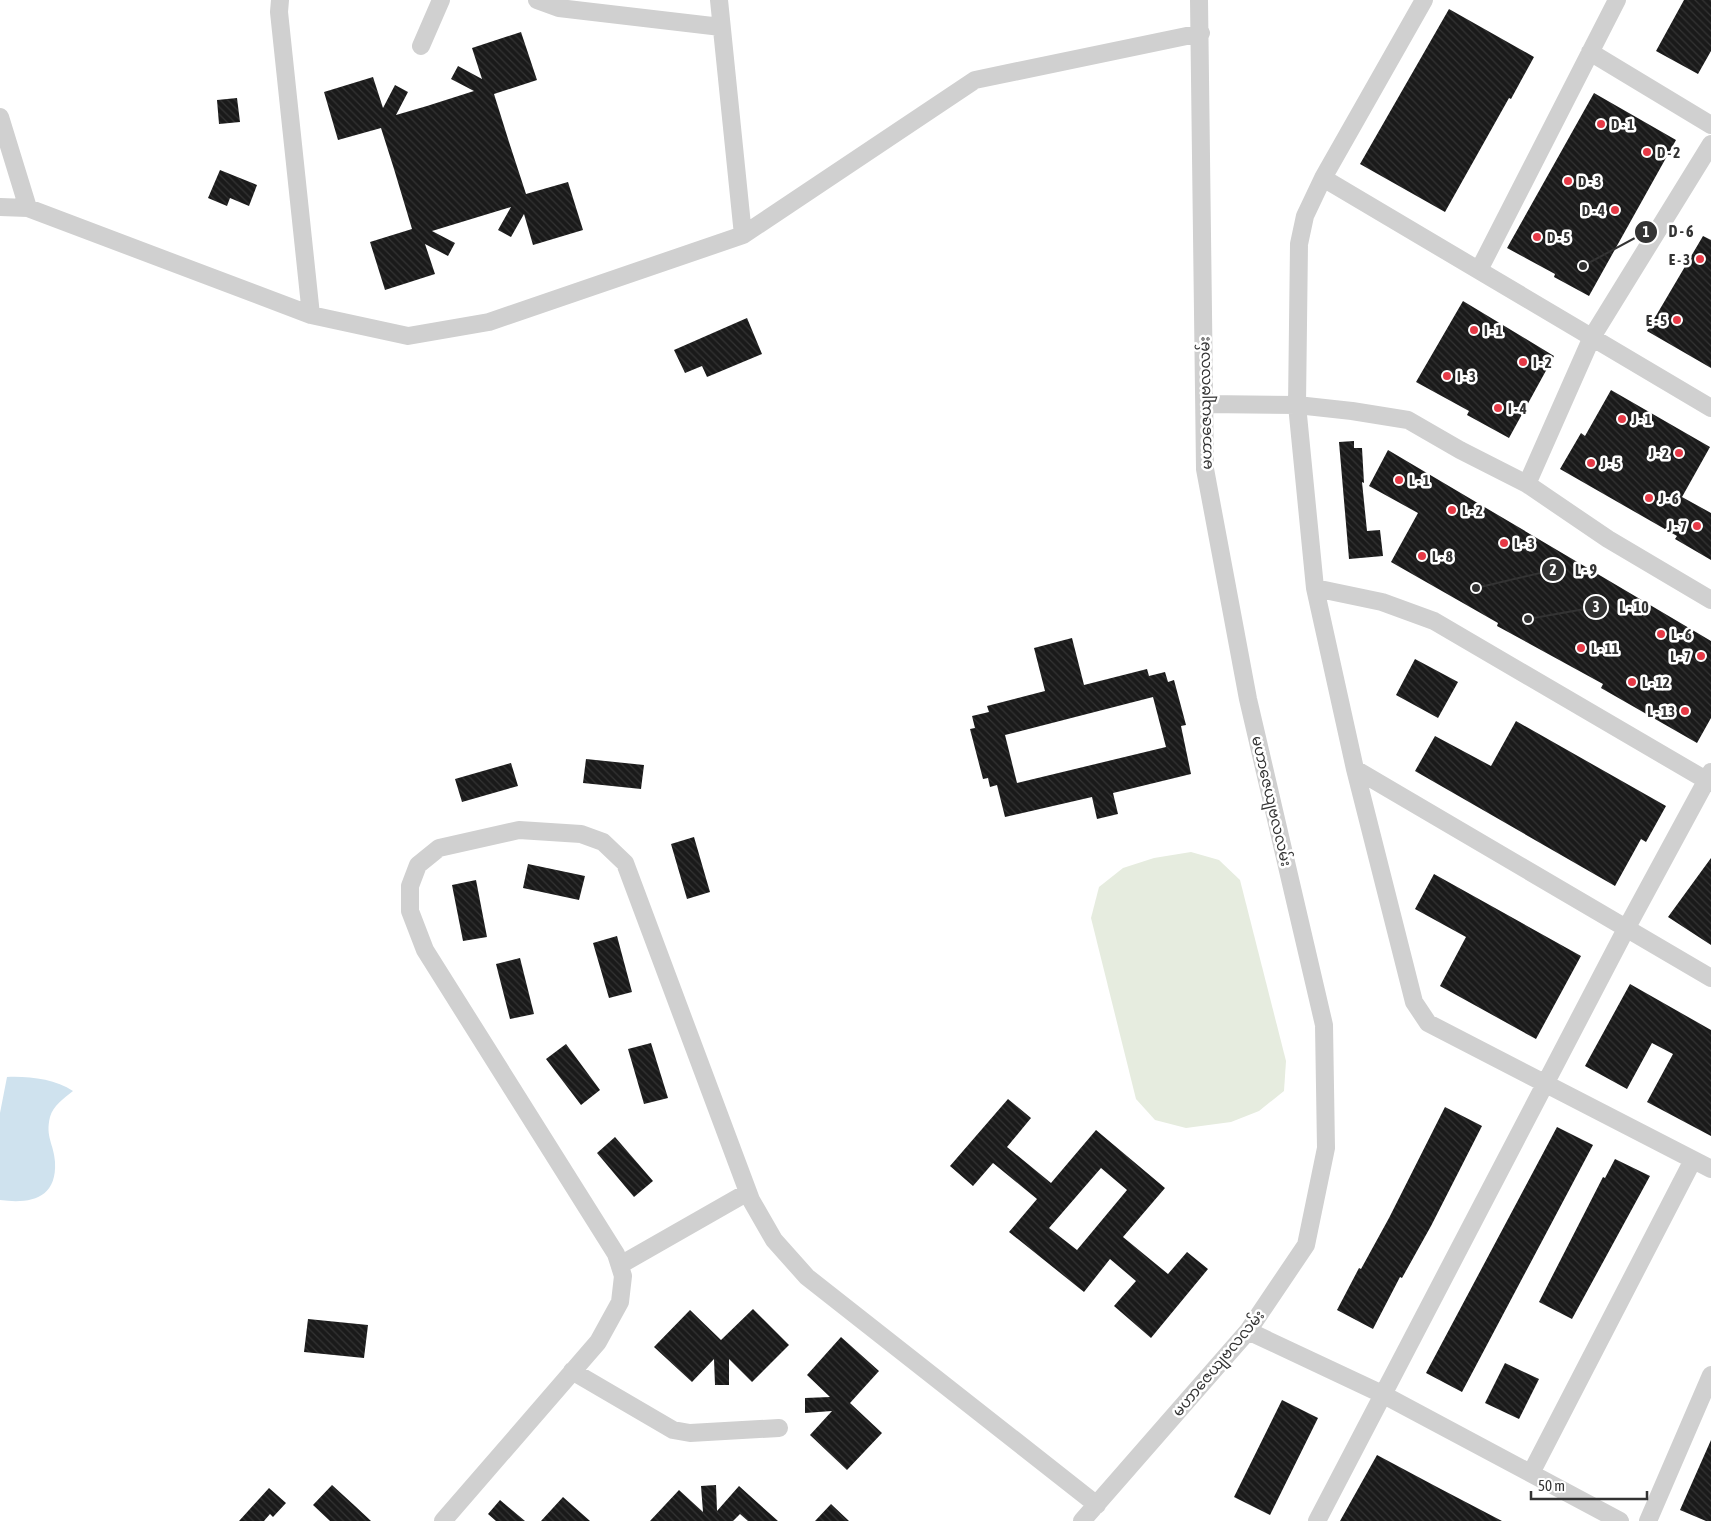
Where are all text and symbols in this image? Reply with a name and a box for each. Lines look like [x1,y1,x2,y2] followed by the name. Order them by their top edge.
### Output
[1611,116,1634,133] place label: D - 1
[1595,118,1607,130] marker: D - 1
[1657,144,1680,161] place label: D - 2
[1641,146,1653,158] marker: D - 2
[1578,173,1601,190] place label: D - 3
[1562,175,1574,187] marker: D - 3
[1582,202,1605,219] place label: D - 4
[1609,204,1621,216] marker: D - 4
[1633,216,1703,247] callout: D - 6
[1669,222,1694,240] text: D - 6
[1642,223,1650,240] text: 1
[1547,229,1570,246] place label: D - 5
[1531,231,1543,243] marker: D - 5
[1669,251,1690,268] place label: E - 3
[1694,253,1706,265] marker: E - 3
[1646,312,1667,329] place label: E - 5
[1671,314,1683,326] marker: E - 5
[1484,322,1503,339] place label: I - 1
[1468,324,1480,336] marker: I - 1
[1194,336,1219,470] street label: မဟာဇေယျဗလလမ်း
[1533,354,1552,371] place label: I - 2
[1517,356,1529,368] marker: I - 2
[1457,368,1476,385] place label: I - 3
[1441,370,1453,382] marker: I - 3
[1508,400,1527,417] place label: I - 4
[1492,402,1504,414] marker: I - 4
[1631,411,1652,428] place label: J - 1
[1616,413,1628,425] marker: J - 1
[1648,445,1669,462] place label: J - 2
[1673,447,1685,459] marker: J - 2
[1600,455,1621,472] place label: J - 5
[1585,457,1597,469] marker: J - 5
[1409,472,1430,489] place label: L - 1
[1393,474,1405,486] marker: L - 1
[1658,490,1679,507] place label: J - 6
[1643,492,1655,504] marker: J - 6
[1462,502,1483,519] place label: L - 2
[1446,504,1458,516] marker: L - 2
[1666,518,1687,535] place label: J - 7
[1691,520,1703,532] marker: J - 7
[1514,535,1535,552] place label: L - 3
[1498,537,1510,549] marker: L - 3
[1432,548,1453,565] place label: L - 8
[1416,550,1428,562] marker: L - 8
[1540,555,1608,586] callout: L - 9
[1549,561,1557,578] text: 2
[1575,561,1598,579] text: L - 9
[1584,592,1659,623] callout: L - 10
[1592,598,1600,615] text: 3
[1619,598,1649,616] text: L - 10
[1671,626,1692,643] place label: L - 6
[1655,628,1667,640] marker: L - 6
[1591,640,1619,657] place label: L - 11
[1575,642,1587,654] marker: L - 11
[1670,648,1691,665] place label: L - 7
[1695,650,1707,662] marker: L - 7
[1642,674,1670,691] place label: L - 12
[1626,676,1638,688] marker: L - 12
[1647,703,1675,720] place label: L - 13
[1679,705,1691,717] marker: L - 13
[1245,734,1296,869] street label: မဟာဇေယျဗလလမ်း
[1168,1306,1270,1422] street label: မဟာဇေယျဗလလမ်း
[1531,1468,1647,1500] scale bar
[1538,1477,1565,1494] text: 50 m

